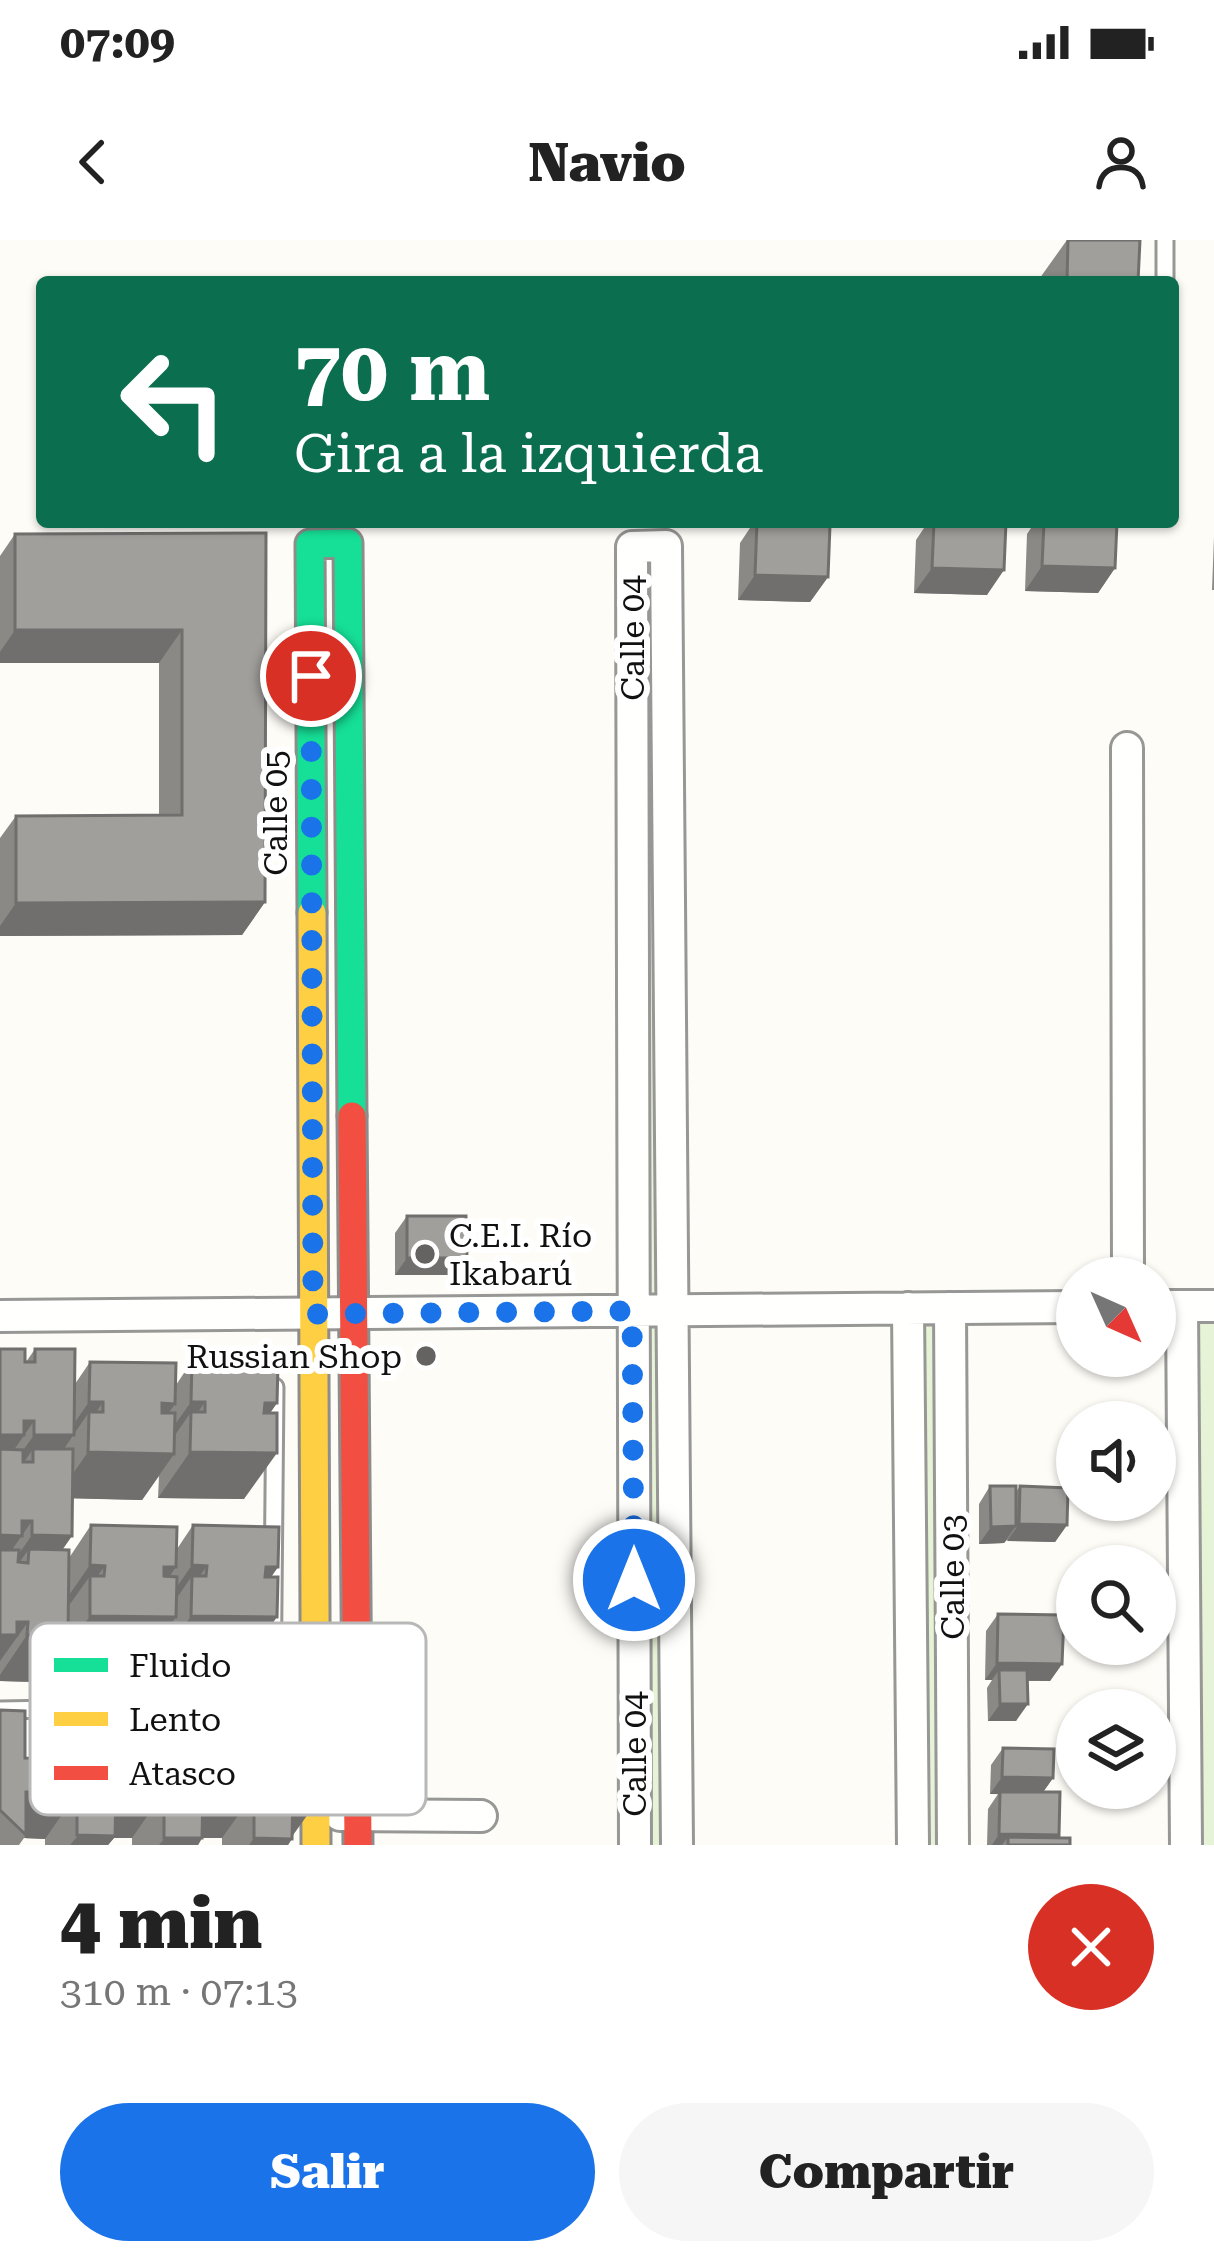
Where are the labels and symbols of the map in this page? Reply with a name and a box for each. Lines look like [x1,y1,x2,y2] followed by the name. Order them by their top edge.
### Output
[613,575,652,701] street label: Calle 04
[260,625,362,727] pin
[256,750,295,876] street label: Calle 05
[449,1216,592,1293] place label: C.E.I. Río Ikabarú
[412,1241,438,1267] marker: C.E.I. Río Ikabarú
[1056,1257,1176,1377] north arrow
[186,1337,402,1376] place label: Russian Shop
[413,1343,439,1369] marker: Russian Shop
[933,1514,972,1640] street label: Calle 03
[571,1517,697,1643] position arrow
[30,1623,426,1815] legend
[129,1646,232,1685] text: Fluido
[615,1691,654,1817] street label: Calle 04
[129,1700,221,1739] text: Lento
[129,1754,236,1793] text: Atasco

